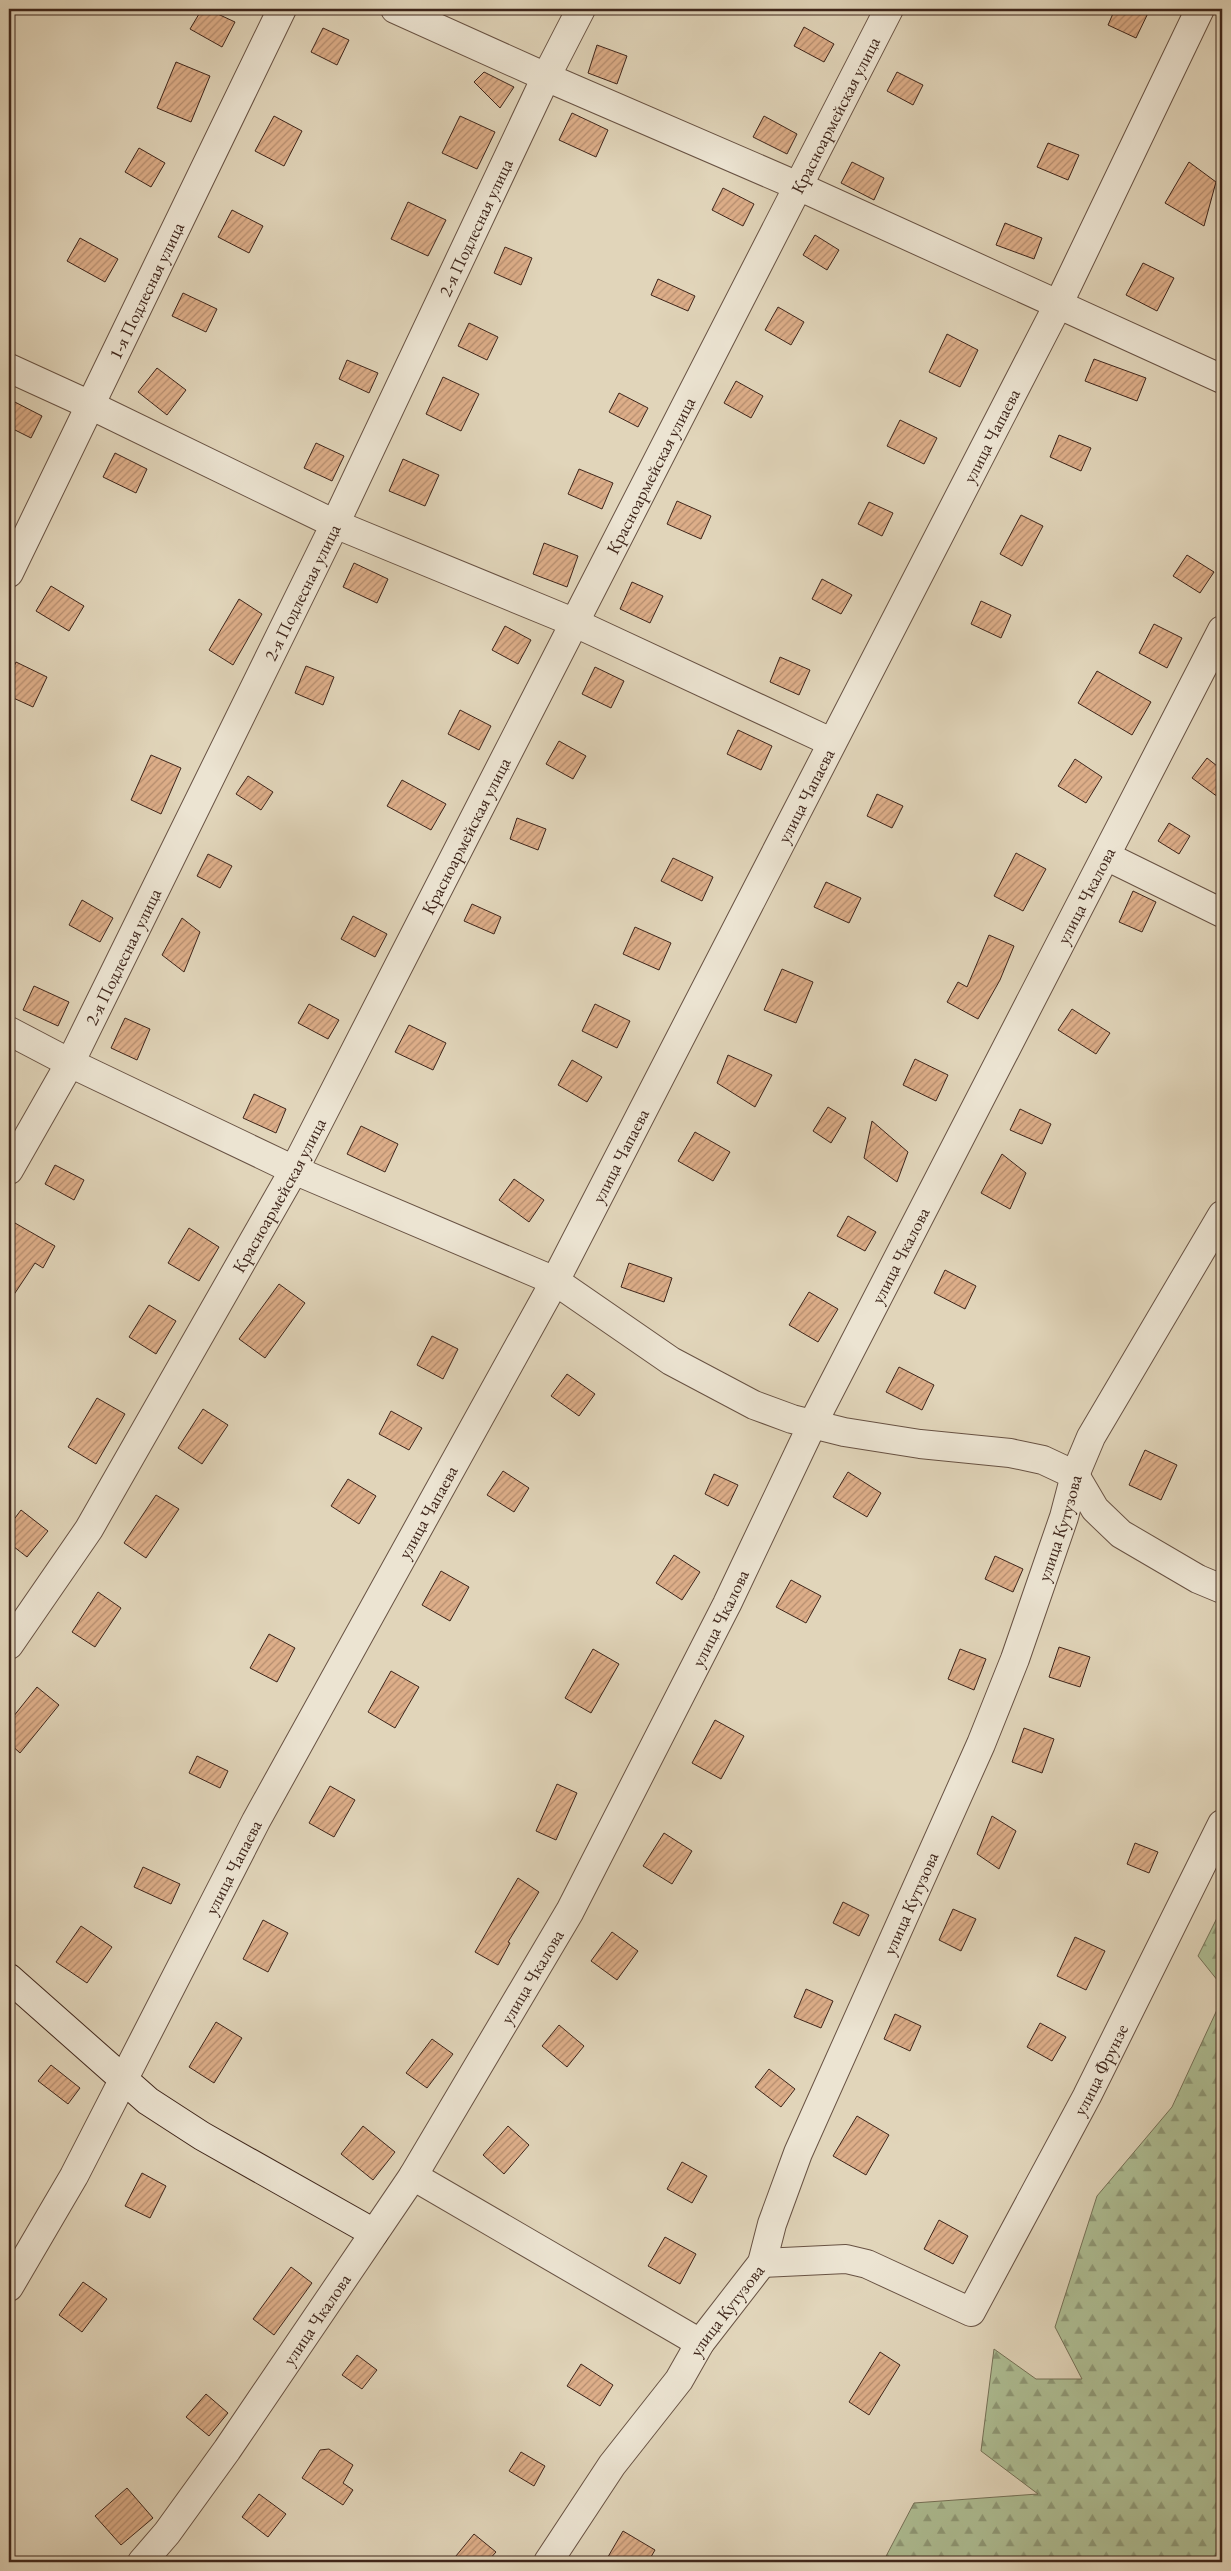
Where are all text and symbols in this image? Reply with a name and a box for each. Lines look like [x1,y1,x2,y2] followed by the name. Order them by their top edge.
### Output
[785,32,885,197] street label: Красноармейская улица
[433,154,518,300] street label: 2-я Подлесная улица
[103,217,189,363] street label: 1-я Подлесная улица
[957,384,1025,487] street label: улица Чапаева
[600,392,700,558] street label: Красноармейская улица
[258,519,345,664] street label: 2-я Подлесная улица
[771,744,839,847] street label: улица Чапаева
[416,752,516,918] street label: Красноармейская улица
[1051,842,1120,947] street label: улица Чкалова
[79,883,166,1029] street label: 2-я Подлесная улица
[586,1104,654,1207] street label: улица Чапаева
[226,1113,331,1277] street label: Красноармейская улица
[865,1202,934,1307] street label: улица Чкалова
[392,1460,463,1563] street label: улица Чапаева
[1031,1471,1086,1584] street label: улица Кутузова
[686,1565,754,1670] street label: улица Чкалова
[199,1815,267,1918] street label: улица Чапаева
[877,1847,943,1958] street label: улица Кутузова
[494,1924,569,2028] street label: улица Чкалова
[1067,2020,1133,2119] street label: улица Фрунзе
[683,2258,769,2360] street label: улица Кутузова
[277,2268,356,2369] street label: улица Чкалова

